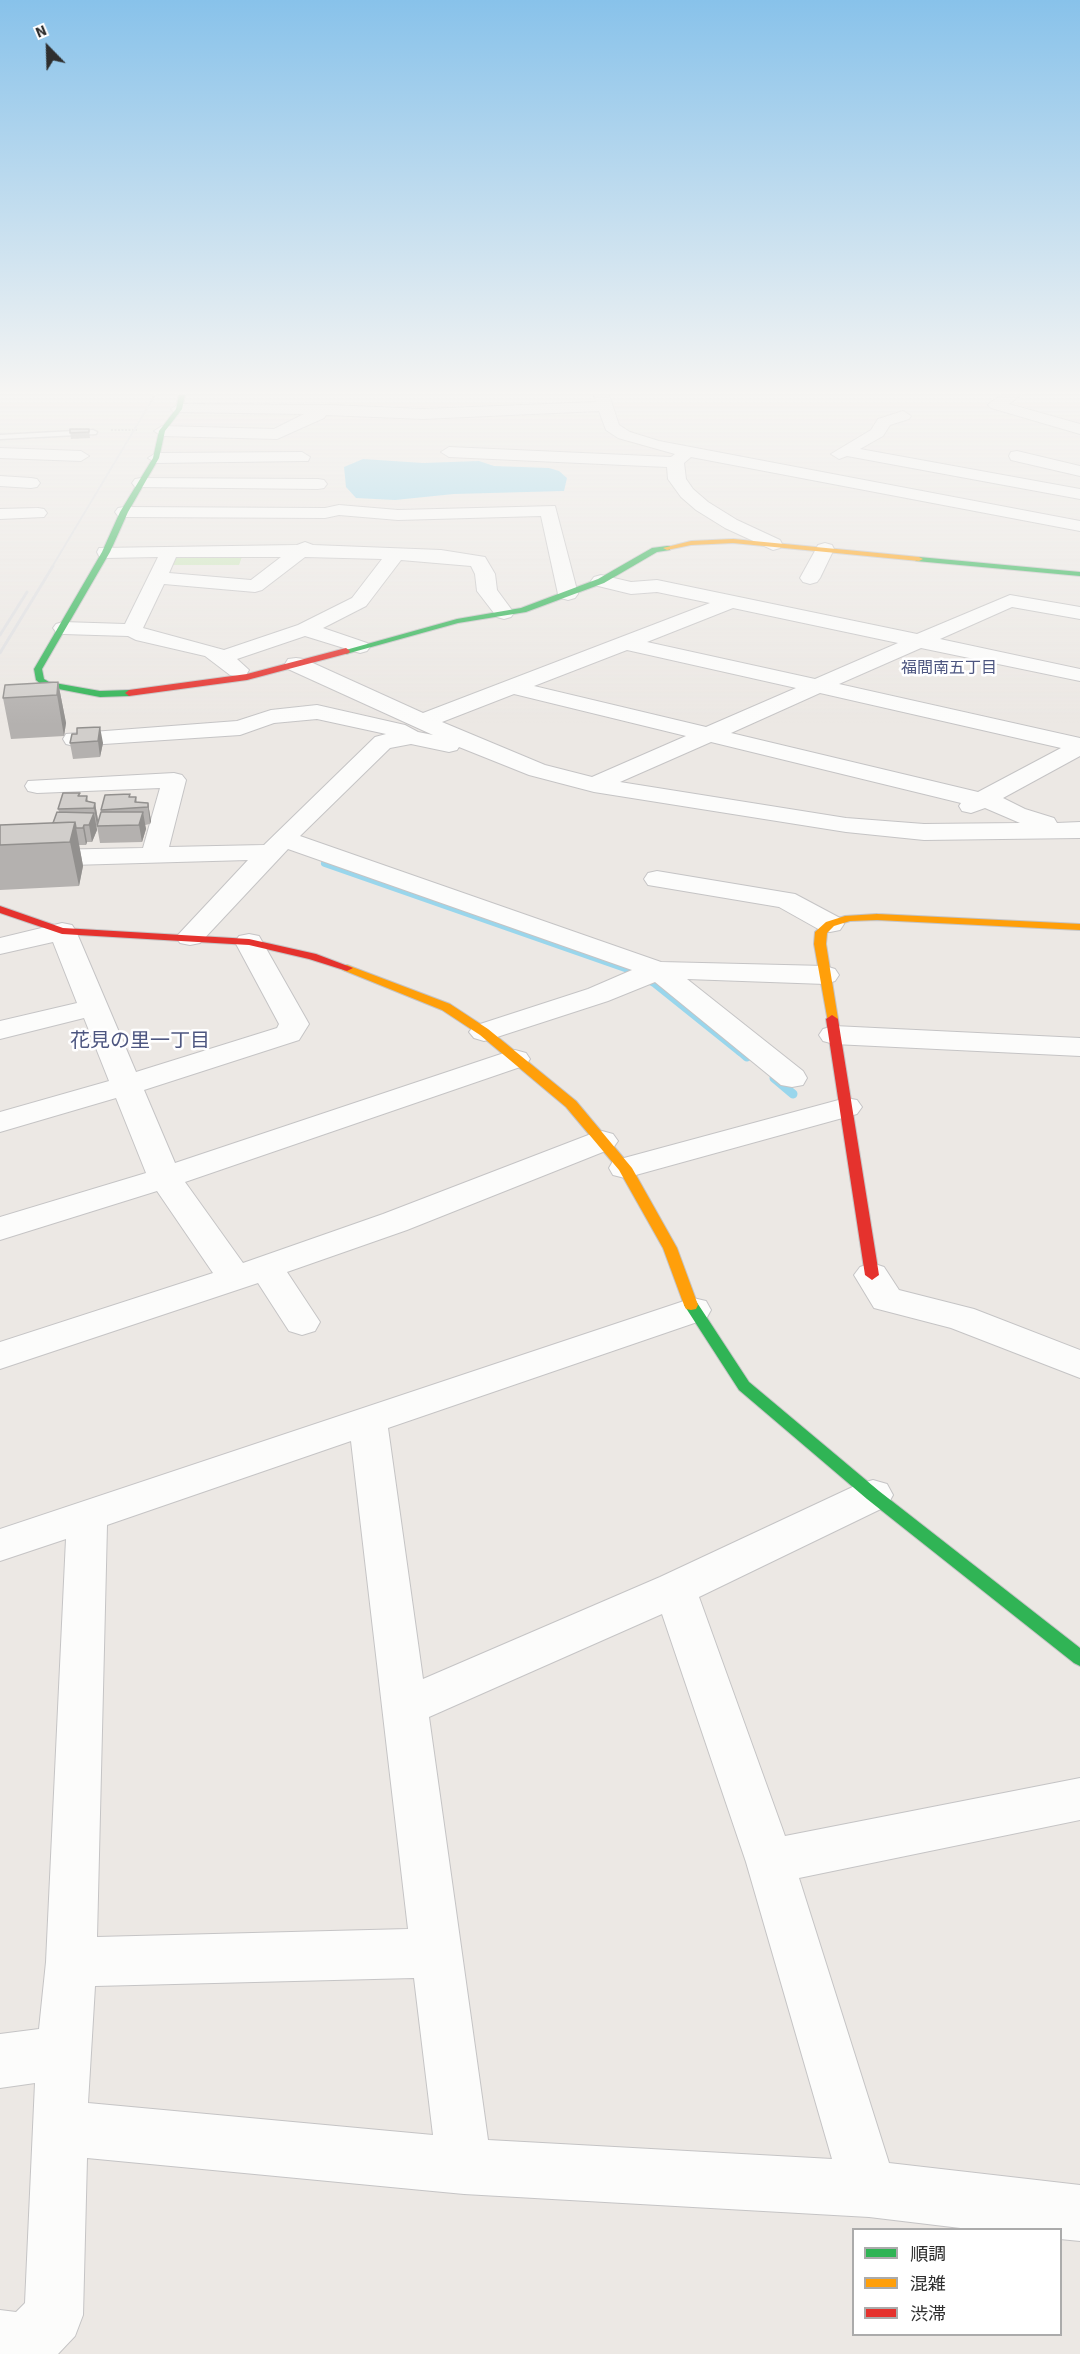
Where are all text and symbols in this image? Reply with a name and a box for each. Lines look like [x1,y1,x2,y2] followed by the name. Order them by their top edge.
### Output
[18,18,78,78] north arrow
[32,19,50,44] text: N
[901,659,997,679] district label: 福間南五丁目
[70,1031,210,1055] district label: 花見の里一丁目
[852,2228,1062,2336] legend
[910,2242,946,2267] text: 順調
[910,2272,946,2297] text: 混雑
[910,2302,946,2327] text: 渋滞

